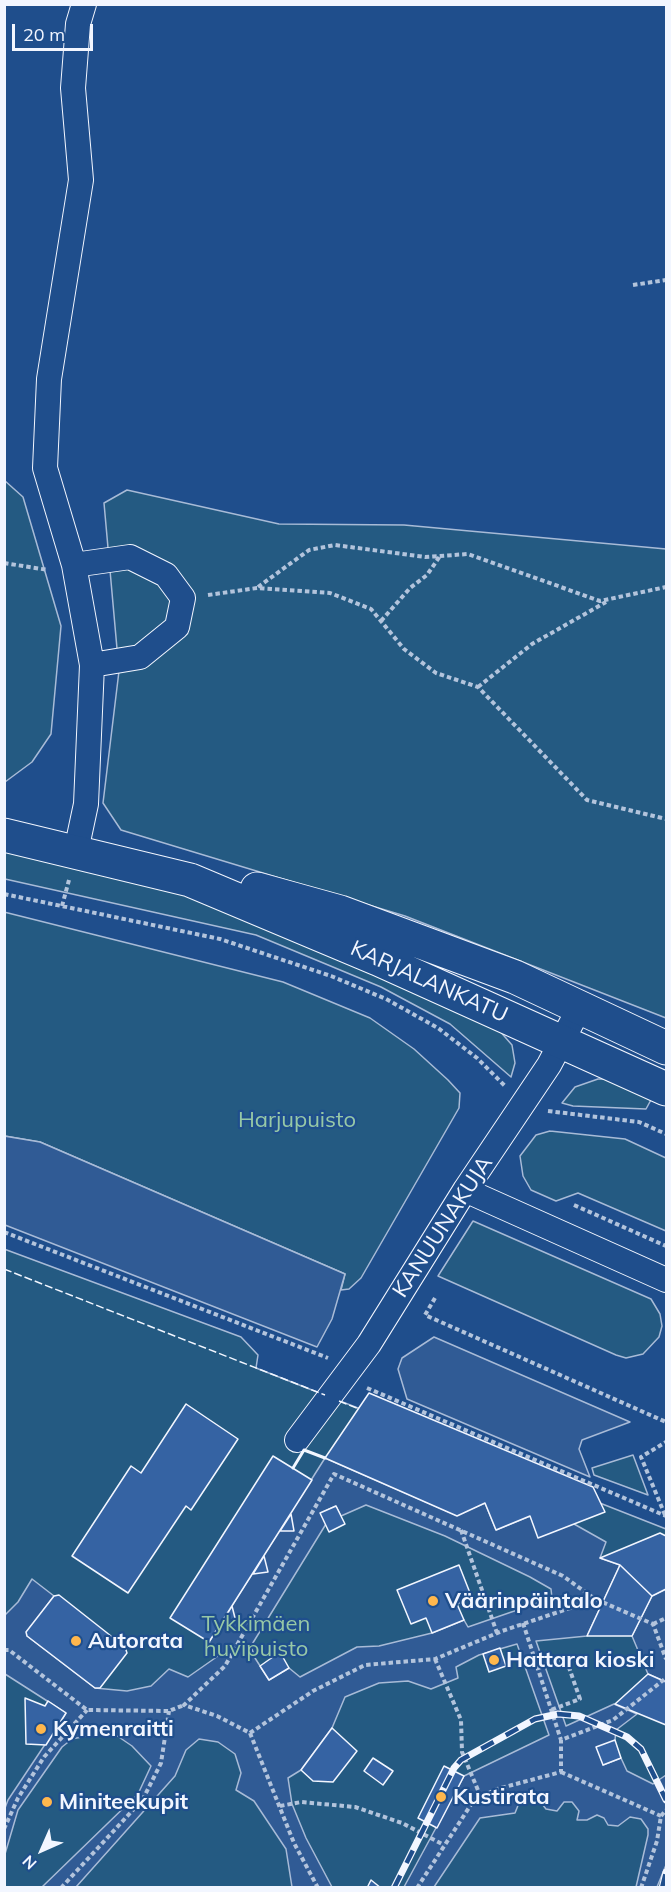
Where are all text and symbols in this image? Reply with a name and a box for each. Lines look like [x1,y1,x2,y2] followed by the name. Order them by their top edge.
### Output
[15,12,96,50] scale bar
[23,23,65,46] text: 20 m
[346,935,512,1029] street label: KARJALANKATU
[238,1107,356,1133] park label: Harjupuisto
[387,1151,499,1303] street label: KANUUNAKUJA
[445,1588,603,1614] place label: Väärinpäintalo
[426,1594,440,1608] marker: Väärinpäintalo
[202,1611,310,1663] park label: Tykkimäen huvipuisto
[88,1628,183,1654] place label: Autorata
[69,1634,83,1648] marker: Autorata
[506,1647,654,1673] place label: Hattara kioski
[487,1653,501,1667] marker: Hattara kioski
[53,1716,174,1742] place label: Kymenraitti
[34,1722,48,1736] marker: Kymenraitti
[453,1784,550,1810] place label: Kustirata
[59,1789,188,1815] place label: Miniteekupit
[434,1790,448,1804] marker: Kustirata
[40,1795,54,1809] marker: Miniteekupit
[12,1820,72,1880] north arrow
[18,1851,41,1874] text: N

